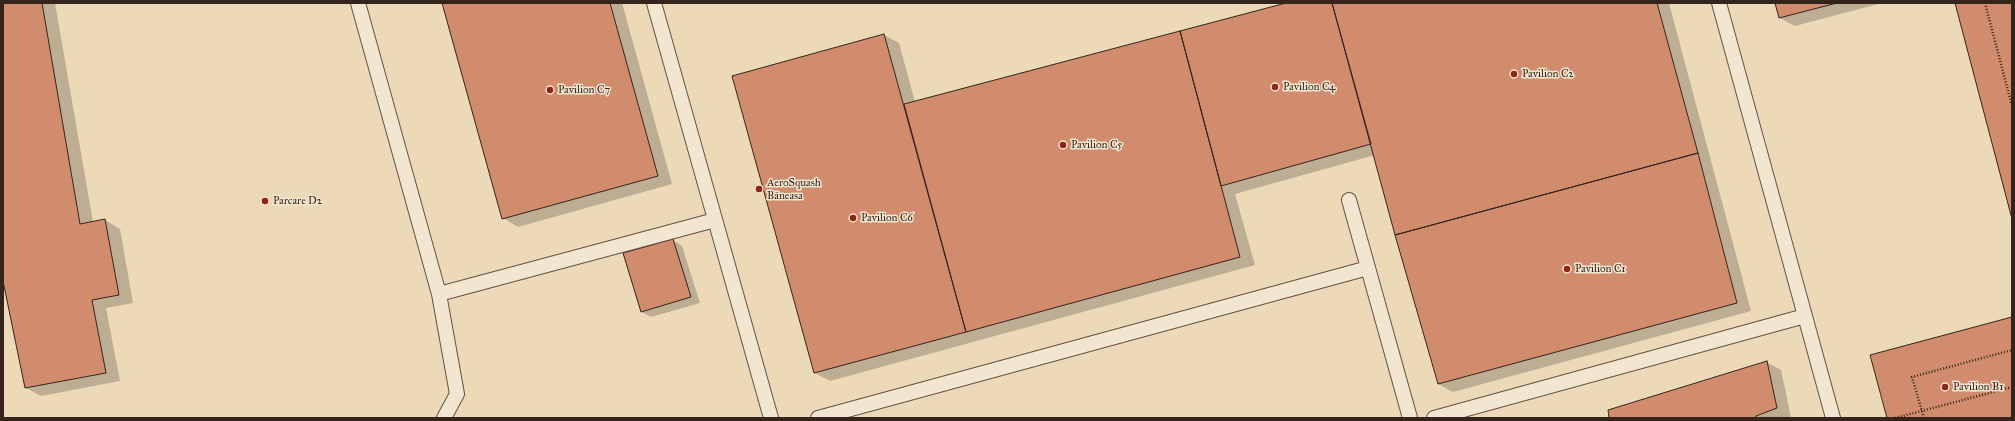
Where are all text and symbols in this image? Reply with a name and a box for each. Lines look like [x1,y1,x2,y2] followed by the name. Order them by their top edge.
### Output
[1522,67,1574,81] place label: Pavilion C2
[1509,69,1519,79] marker: Pavilion C2
[1283,80,1336,94] place label: Pavilion C4
[1270,82,1280,92] marker: Pavilion C4
[558,83,610,97] place label: Pavilion C7
[545,85,555,95] marker: Pavilion C7
[1071,138,1122,152] place label: Pavilion C5
[1058,140,1068,150] marker: Pavilion C5
[767,176,821,202] place label: AeroSquash Băneasa
[754,184,764,194] marker: AeroSquash Băneasa
[273,194,322,208] place label: Parcare D2
[260,196,270,206] marker: Parcare D2
[861,211,913,225] place label: Pavilion C6
[848,213,858,223] marker: Pavilion C6
[1575,262,1626,276] place label: Pavilion C1
[1562,264,1572,274] marker: Pavilion C1
[1953,380,2003,394] place label: Pavilion B1
[1940,382,1950,392] marker: Pavilion B1

